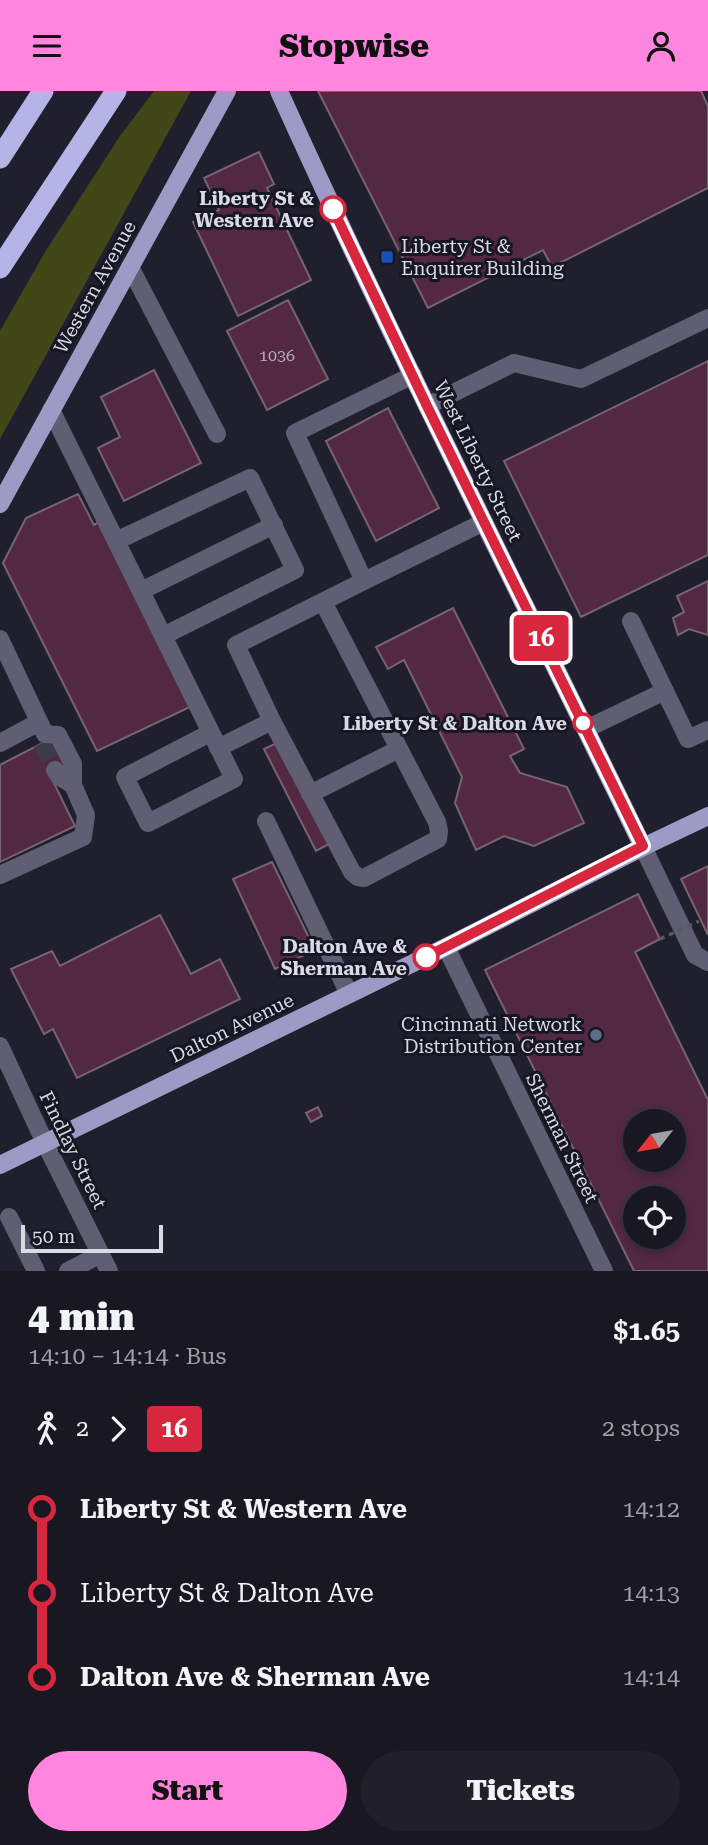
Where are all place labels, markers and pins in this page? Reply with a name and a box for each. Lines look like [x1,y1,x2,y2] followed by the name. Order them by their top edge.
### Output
[195,187,314,232] place label: Liberty St & Western Ave
[320,196,346,222] marker: Liberty St & Western Ave
[401,235,564,280] place label: Liberty St & Enquirer Building
[379,249,395,265] marker: Liberty St & Enquirer Building
[343,712,567,735] place label: Liberty St & Dalton Ave
[573,713,593,733] marker: Liberty St & Dalton Ave
[280,935,407,980] place label: Dalton Ave & Sherman Ave
[413,944,439,970] marker: Dalton Ave & Sherman Ave
[401,1013,582,1058] place label: Cincinnati Network Distribution Center
[588,1027,604,1043] marker: Cincinnati Network Distribution Center

